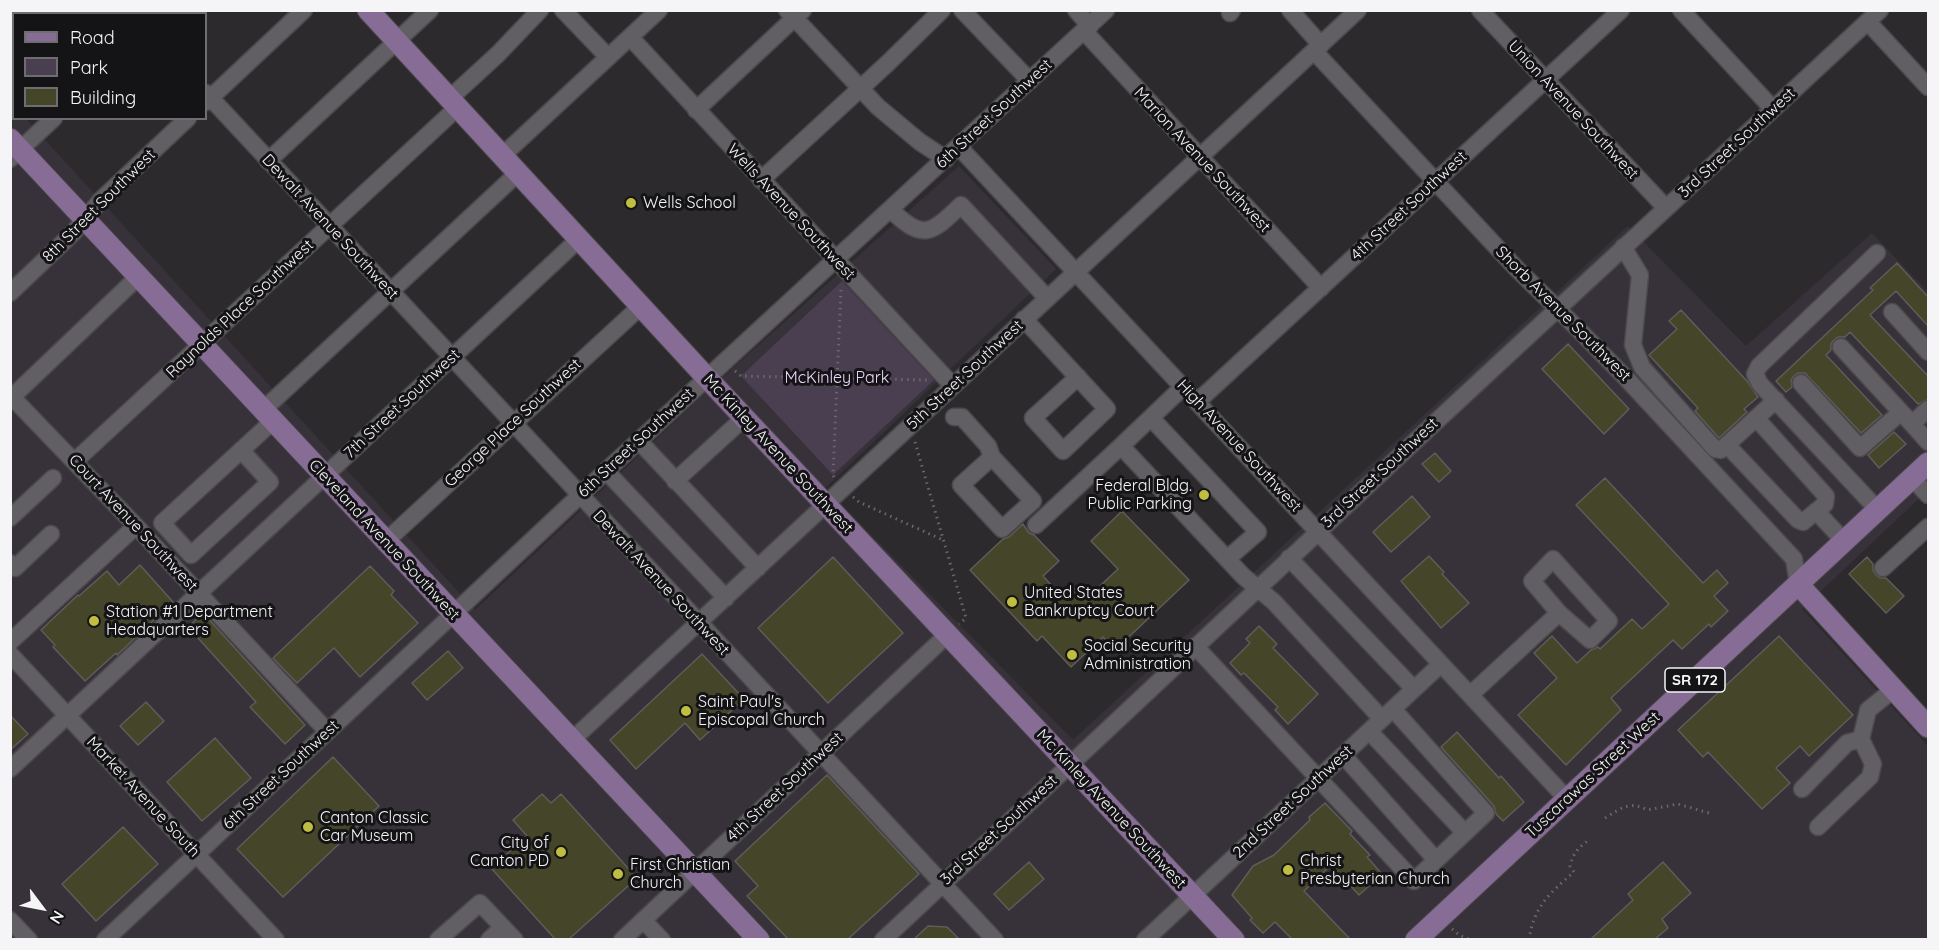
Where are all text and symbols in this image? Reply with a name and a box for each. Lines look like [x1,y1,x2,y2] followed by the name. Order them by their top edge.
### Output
[12,12,207,120] legend
[70,26,115,49] text: Road
[1504,37,1642,183] street label: Union Avenue Southwest
[932,55,1056,173] street label: 6th Street Southwest
[70,56,108,79] text: Park
[1130,84,1274,236] street label: Marion Avenue Southwest
[1675,84,1799,202] street label: 3rd Street Southwest
[70,86,136,109] text: Building
[723,140,859,284] street label: Wells Avenue Southwest
[39,146,159,266] street label: 8th Street Southwest
[1347,147,1471,265] street label: 4th Street Southwest
[258,151,402,303] street label: Dewalt Avenue Southwest
[643,193,736,213] place label: Wells School
[624,196,638,210] marker: Wells School
[162,236,318,382] street label: Raynolds Place Southwest
[1491,242,1635,386] street label: Shorb Avenue Southwest
[903,316,1027,434] street label: 5th Street Southwest
[340,345,464,463] street label: 7th Street Southwest
[441,355,585,491] street label: George Place Southwest
[785,368,889,388] park label: McKinley Park
[699,370,857,538] street label: Mc Kinley Avenue Southwest
[1173,376,1305,516] street label: High Avenue Southwest
[574,384,698,502] street label: 6th Street Southwest
[1318,414,1442,532] street label: 3rd Street Southwest
[64,450,202,596] street label: Court Avenue Southwest
[305,456,463,624] street label: Cleveland Avenue Southwest
[1087,476,1192,514] place label: Federal Bldg. Public Parking
[1197,488,1211,502] marker: Federal Bldg. Public Parking
[589,507,733,659] street label: Dewalt Avenue Southwest
[1024,583,1155,621] place label: United States Bankruptcy Court
[1005,595,1019,609] marker: United States Bankruptcy Court
[106,602,273,640] place label: Station #1 Department Headquarters
[87,614,101,628] marker: Station #1 Department Headquarters
[1084,636,1192,674] place label: Social Security Administration
[1065,648,1079,662] marker: Social Security Administration
[1665,668,1725,692] road number: SR 172
[698,692,825,730] place label: Saint Paul's Episcopal Church
[679,704,693,718] marker: Saint Paul's Episcopal Church
[1522,708,1664,842] street label: Tuscarawas Street West
[219,716,343,834] street label: 6th Street Southwest
[1032,725,1190,893] street label: Mc Kinley Avenue Southwest
[723,728,847,846] street label: 4th Street Southwest
[82,733,204,861] street label: Market Avenue South
[1229,742,1357,862] street label: 2nd Street Southwest
[937,771,1061,889] street label: 3rd Street Southwest
[320,808,429,846] place label: Canton Classic Car Museum
[301,820,315,834] marker: Canton Classic Car Museum
[470,833,549,871] place label: City of Canton PD
[554,845,568,859] marker: City of Canton PD
[1300,851,1450,889] place label: Christ Presbyterian Church
[630,855,730,893] place label: First Christian Church
[1281,863,1295,877] marker: Christ Presbyterian Church
[611,867,625,881] marker: First Christian Church
[12,878,72,938] north arrow
[46,907,69,928] text: N

